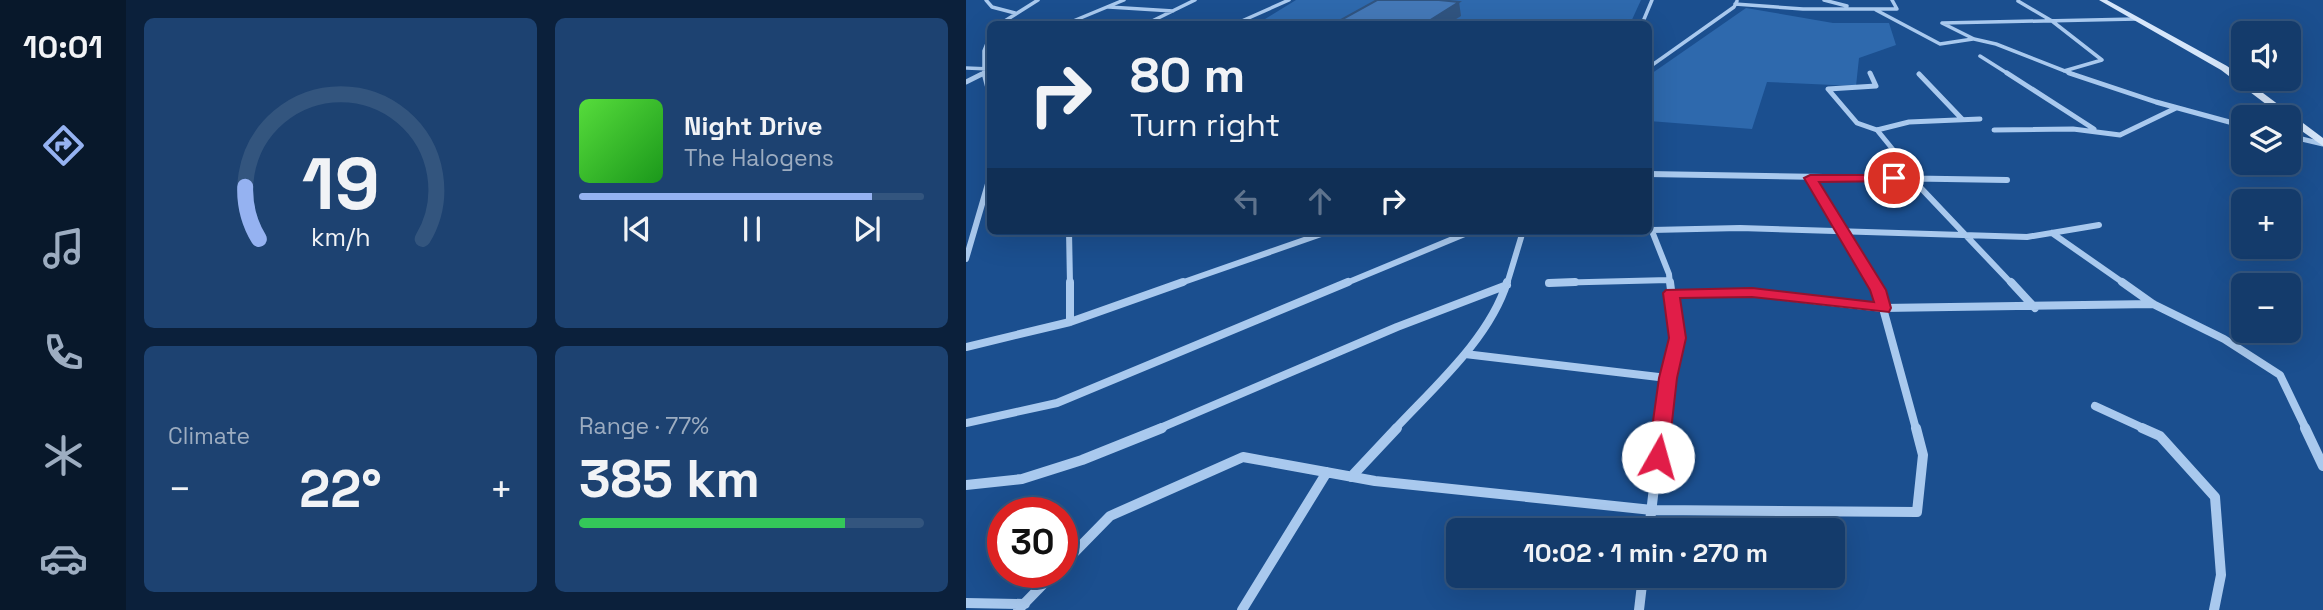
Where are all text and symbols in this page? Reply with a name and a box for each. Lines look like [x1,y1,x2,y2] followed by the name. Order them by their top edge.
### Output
[2231,21,2301,343] map controls
[2231,21,2301,91] button: sound
[23,27,103,67] text: 10:01
[1130,44,1245,106] text: 80 m
[1015,49,1106,140] icon: right
[1130,105,1280,145] text: Turn right
[2231,105,2301,175] button: layers
[684,109,822,143] text: Night Drive
[39,121,88,170] icon: directions
[302,138,379,231] text: 19
[684,143,834,173] text: The Halogens
[1864,148,1924,208] pin
[1875,159,1913,197] icon: arrive
[1228,182,1266,220] icon: left
[1301,182,1339,220] icon: ahead
[1374,182,1412,220] icon: right
[2231,189,2301,259] button: +
[618,210,656,248] icon: previous
[733,210,771,248] icon: pause
[848,210,886,248] icon: next
[311,221,370,253] text: km/h
[39,224,88,273] icon: music
[2231,273,2301,343] button: −
[39,328,88,377] icon: phone
[579,411,709,441] text: Range · 77%
[1621,420,1695,494] position arrow
[168,421,250,451] text: Climate
[39,431,88,480] icon: climate
[579,446,760,512] text: 385 km
[299,456,382,522] text: 22°
[168,465,192,513] text: −
[489,465,513,513] text: +
[987,497,1078,588] speed limit sign: 30
[39,534,88,583] icon: car
[1523,536,1768,570] text: 10:02 · 1 min · 270 m

